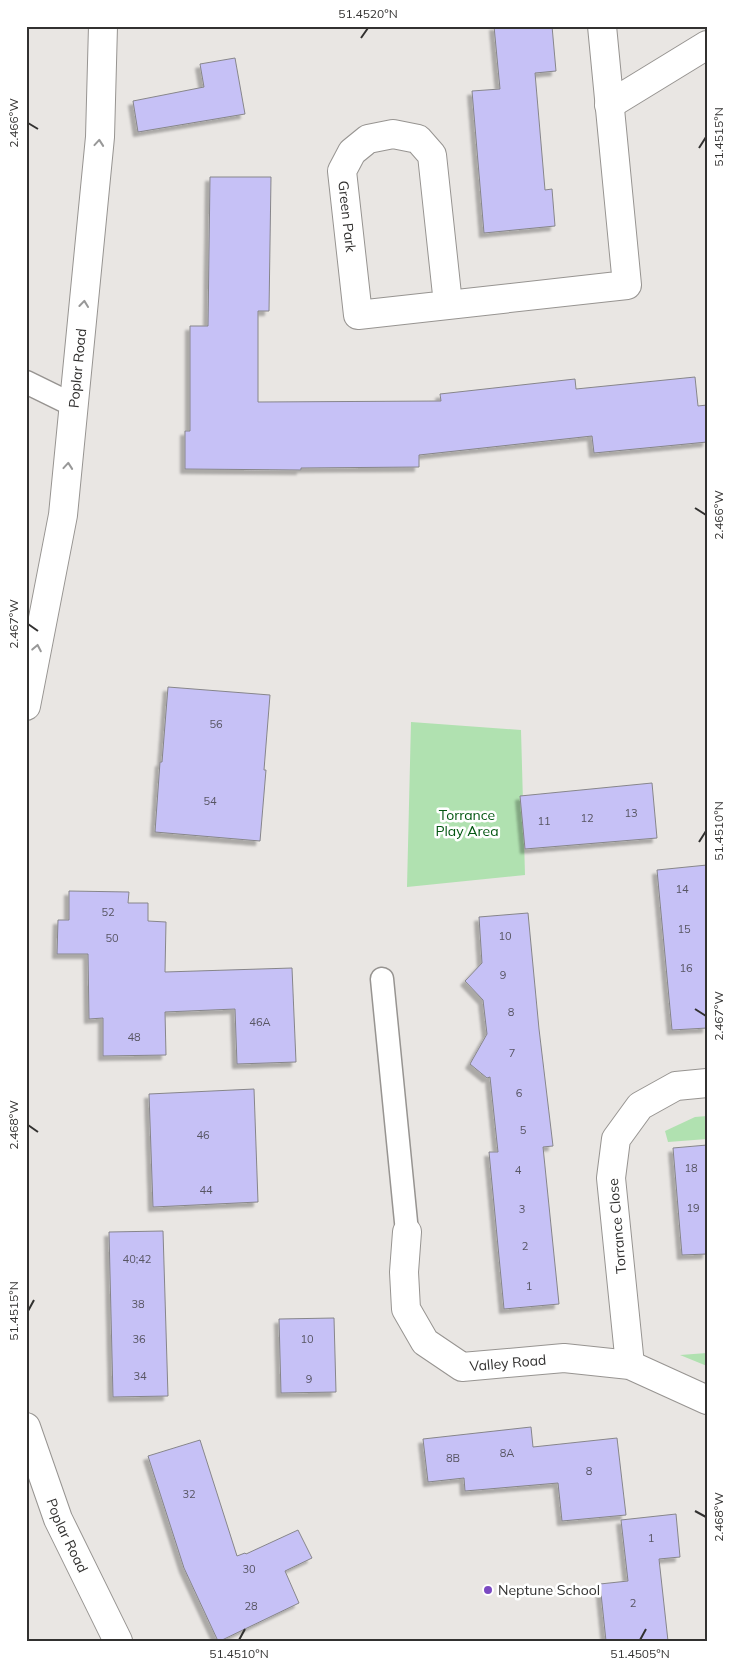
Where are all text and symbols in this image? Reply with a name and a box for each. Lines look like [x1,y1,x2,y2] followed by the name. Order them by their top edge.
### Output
[338,6,398,21] text: 51.4520°N
[6,98,21,148] text: 2.466°W
[711,107,726,167] text: 51.4515°N
[94,138,105,146] one-way arrow
[334,180,360,254] street label: Green Park
[78,300,89,308] one-way arrow
[65,328,90,409] street label: Poplar Road
[62,462,73,470] one-way arrow
[711,490,726,540] text: 2.466°W
[6,599,21,649] text: 2.467°W
[32,644,42,652] one-way arrow
[209,717,223,731] house number: 56
[203,794,217,808] house number: 54
[711,801,726,861] text: 51.4510°N
[435,806,499,840] park label: Torrance Play Area
[624,806,638,820] house number: 13
[580,811,594,825] house number: 12
[537,814,551,828] house number: 11
[675,882,689,896] house number: 14
[101,905,115,919] house number: 52
[677,922,691,936] house number: 15
[498,929,512,943] house number: 10
[105,931,119,945] house number: 50
[679,961,693,975] house number: 16
[500,968,506,982] house number: 9
[711,991,726,1041] text: 2.467°W
[508,1005,515,1019] house number: 8
[249,1015,271,1029] house number: 46A
[127,1030,141,1044] house number: 48
[509,1046,515,1060] house number: 7
[516,1086,523,1100] house number: 6
[6,1100,21,1150] text: 2.468°W
[520,1123,527,1137] house number: 5
[196,1128,210,1142] house number: 46
[684,1161,698,1175] house number: 18
[515,1163,522,1177] house number: 4
[604,1178,630,1274] street label: Torrance Close
[199,1183,213,1197] house number: 44
[686,1201,700,1215] house number: 19
[519,1202,525,1216] house number: 3
[522,1239,529,1253] house number: 2
[123,1252,152,1266] house number: 40;42
[526,1279,532,1293] house number: 1
[6,1281,21,1341] text: 51.4515°N
[131,1297,145,1311] house number: 38
[132,1332,146,1346] house number: 36
[300,1332,314,1346] house number: 10
[469,1351,547,1375] street label: Valley Road
[133,1369,147,1383] house number: 34
[306,1372,312,1386] house number: 9
[500,1446,514,1460] house number: 8A
[446,1451,460,1465] house number: 8B
[586,1464,593,1478] house number: 8
[182,1487,196,1501] house number: 32
[711,1492,726,1542] text: 2.468°W
[42,1496,92,1576] street label: Poplar Road
[648,1531,654,1545] house number: 1
[242,1562,256,1576] house number: 30
[498,1581,600,1599] place label: Neptune School
[482,1584,494,1596] marker: Neptune School
[630,1596,637,1610] house number: 2
[244,1599,258,1613] house number: 28
[209,1646,269,1661] text: 51.4510°N
[610,1646,670,1661] text: 51.4505°N

